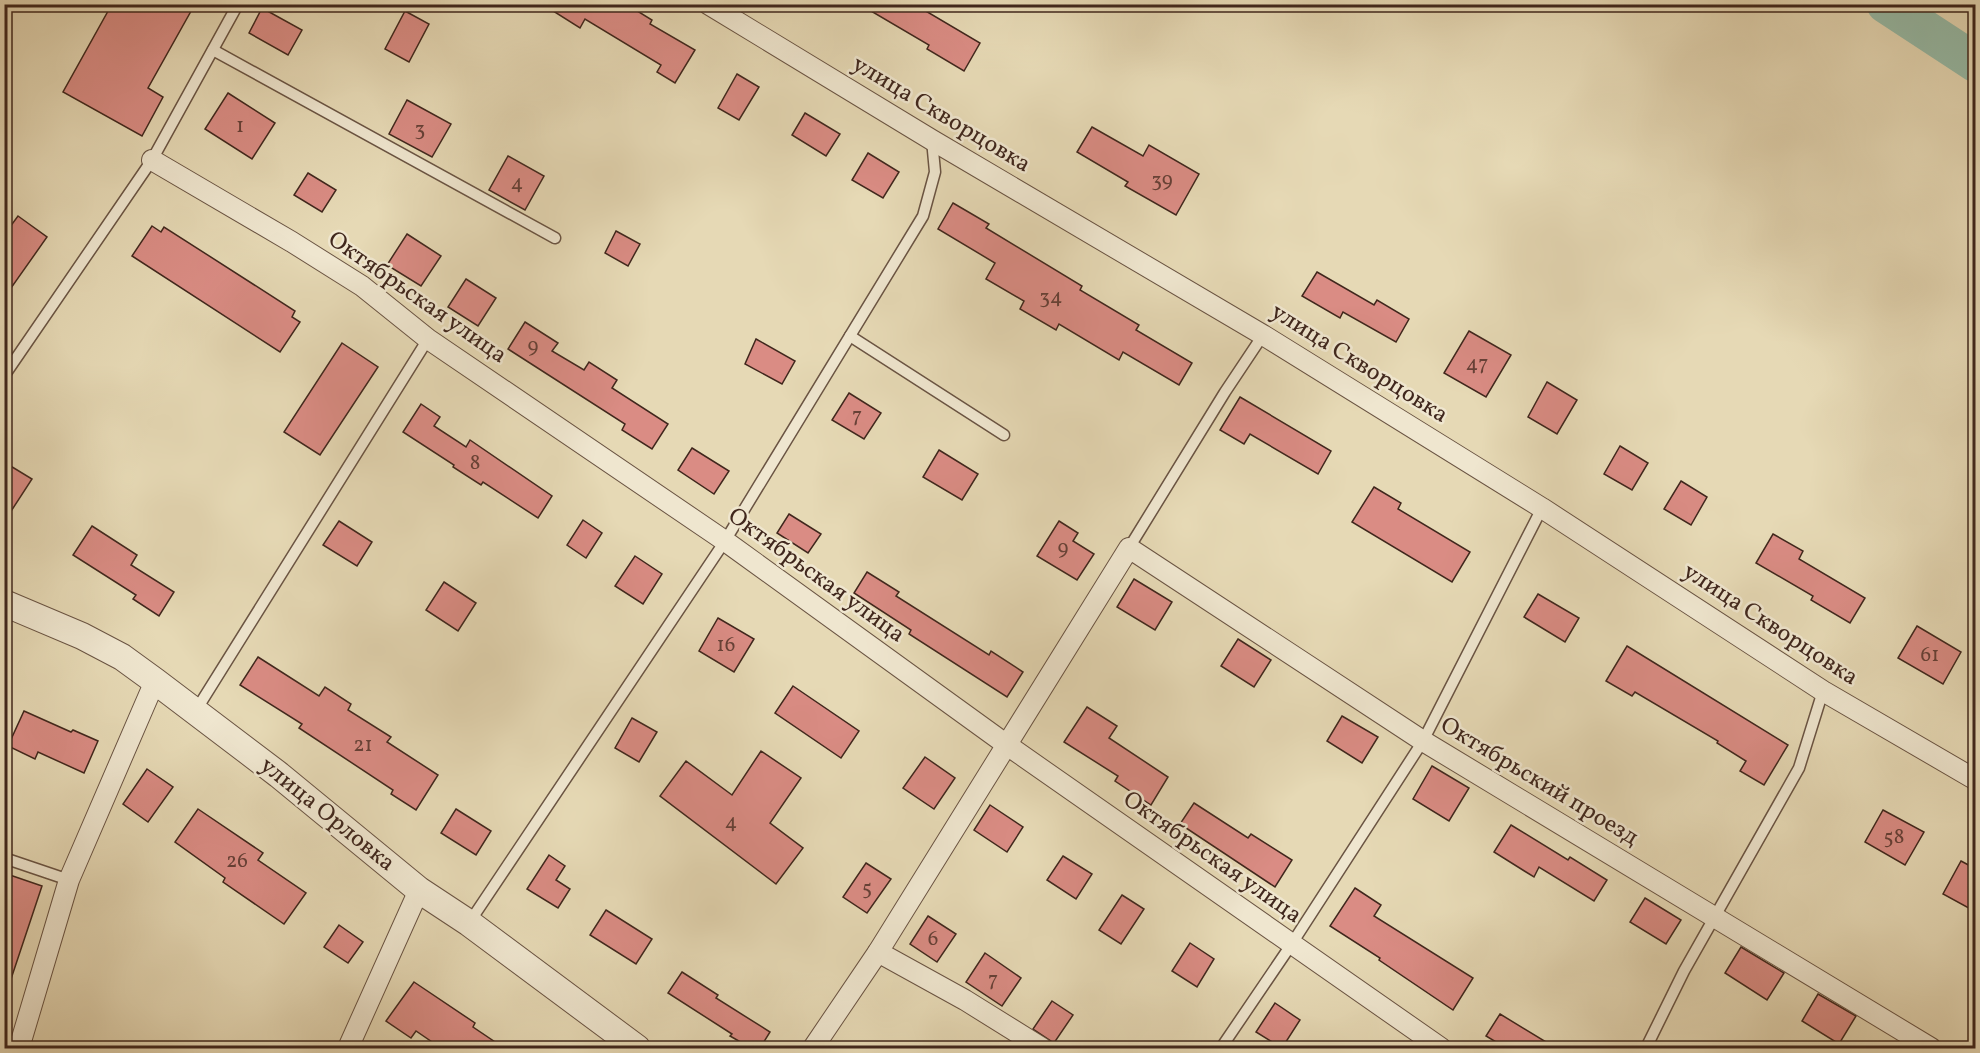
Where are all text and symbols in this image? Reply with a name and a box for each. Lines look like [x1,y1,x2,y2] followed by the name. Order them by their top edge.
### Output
[845,48,1037,182] street label: улица Скворцовка
[236,112,244,141] house number: 1
[415,115,425,144] house number: 3
[1151,166,1173,195] house number: 39
[511,169,523,198] house number: 4
[320,223,514,373] street label: Октябрьская улица
[1039,283,1063,312] house number: 34
[1264,296,1454,432] street label: улица Скворцовка
[528,332,539,361] house number: 9
[1466,350,1488,379] house number: 47
[852,402,862,431] house number: 7
[470,449,480,478] house number: 8
[720,500,912,652] street label: Октябрьская улица
[1058,534,1069,563] house number: 9
[1675,555,1865,695] street label: улица Скворцовка
[717,631,735,660] house number: 16
[1921,641,1939,670] house number: 61
[1433,709,1645,855] street label: Октябрьский проезд
[353,731,373,760] house number: 21
[252,750,402,880] street label: улица Орловка
[1115,783,1309,933] street label: Октябрьская улица
[725,808,737,837] house number: 4
[1884,823,1904,852] house number: 58
[226,847,248,876] house number: 26
[862,874,872,903] house number: 5
[928,925,938,954] house number: 6
[988,966,998,995] house number: 7

